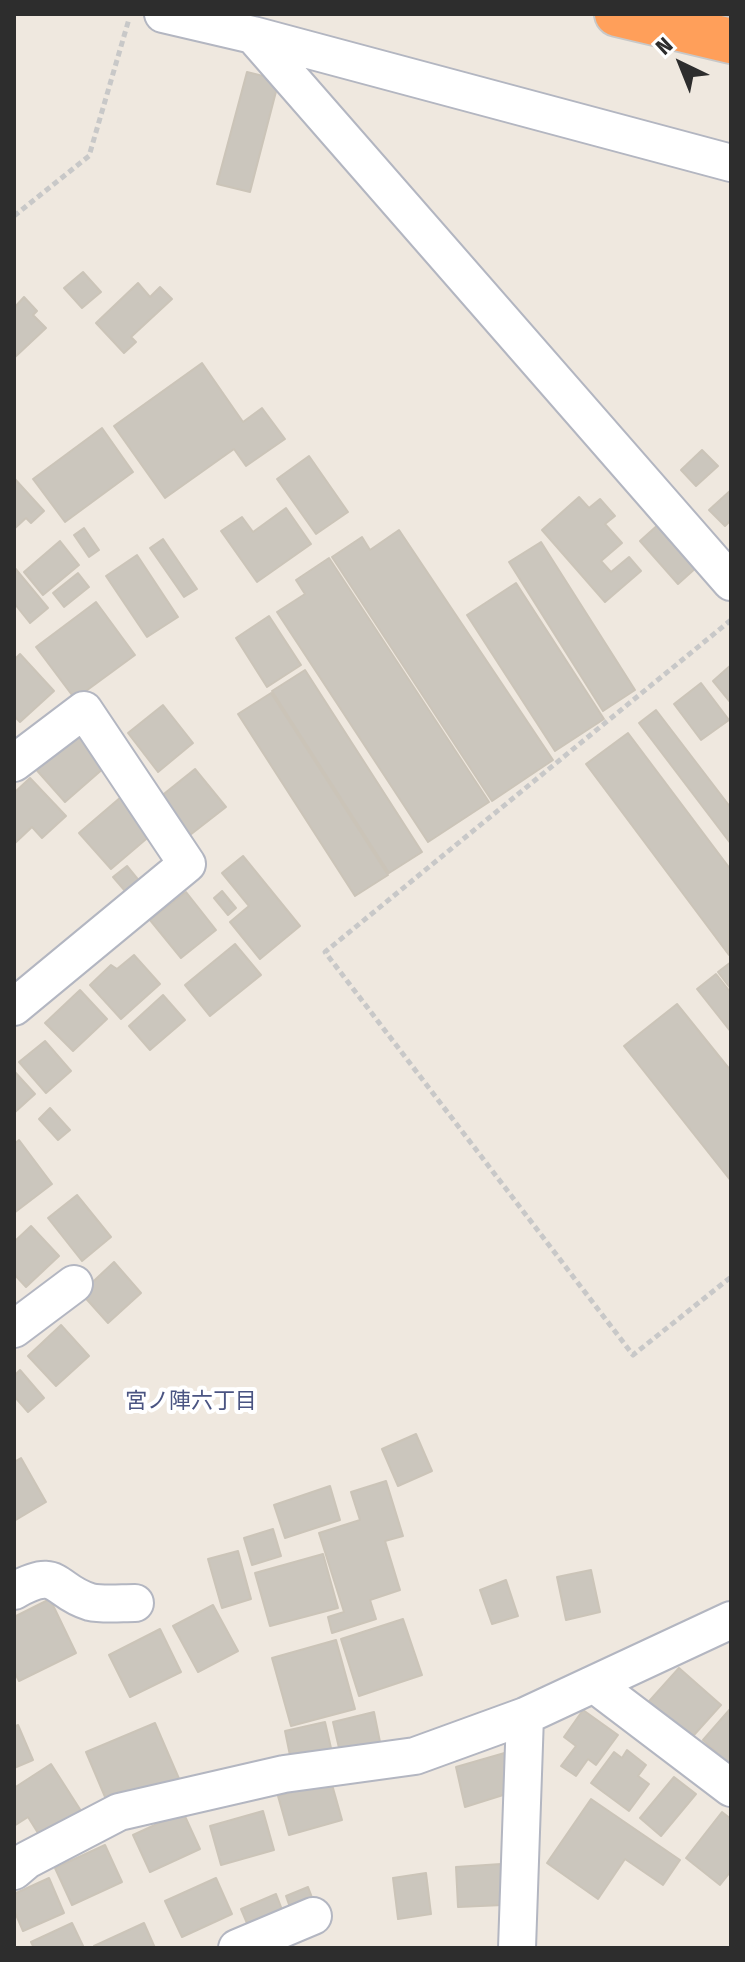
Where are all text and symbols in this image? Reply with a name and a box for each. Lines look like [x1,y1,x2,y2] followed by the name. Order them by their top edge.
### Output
[641,24,721,104] north arrow
[650,32,678,60] text: N
[125,1389,257,1415] district label: 宮ノ陣六丁目

